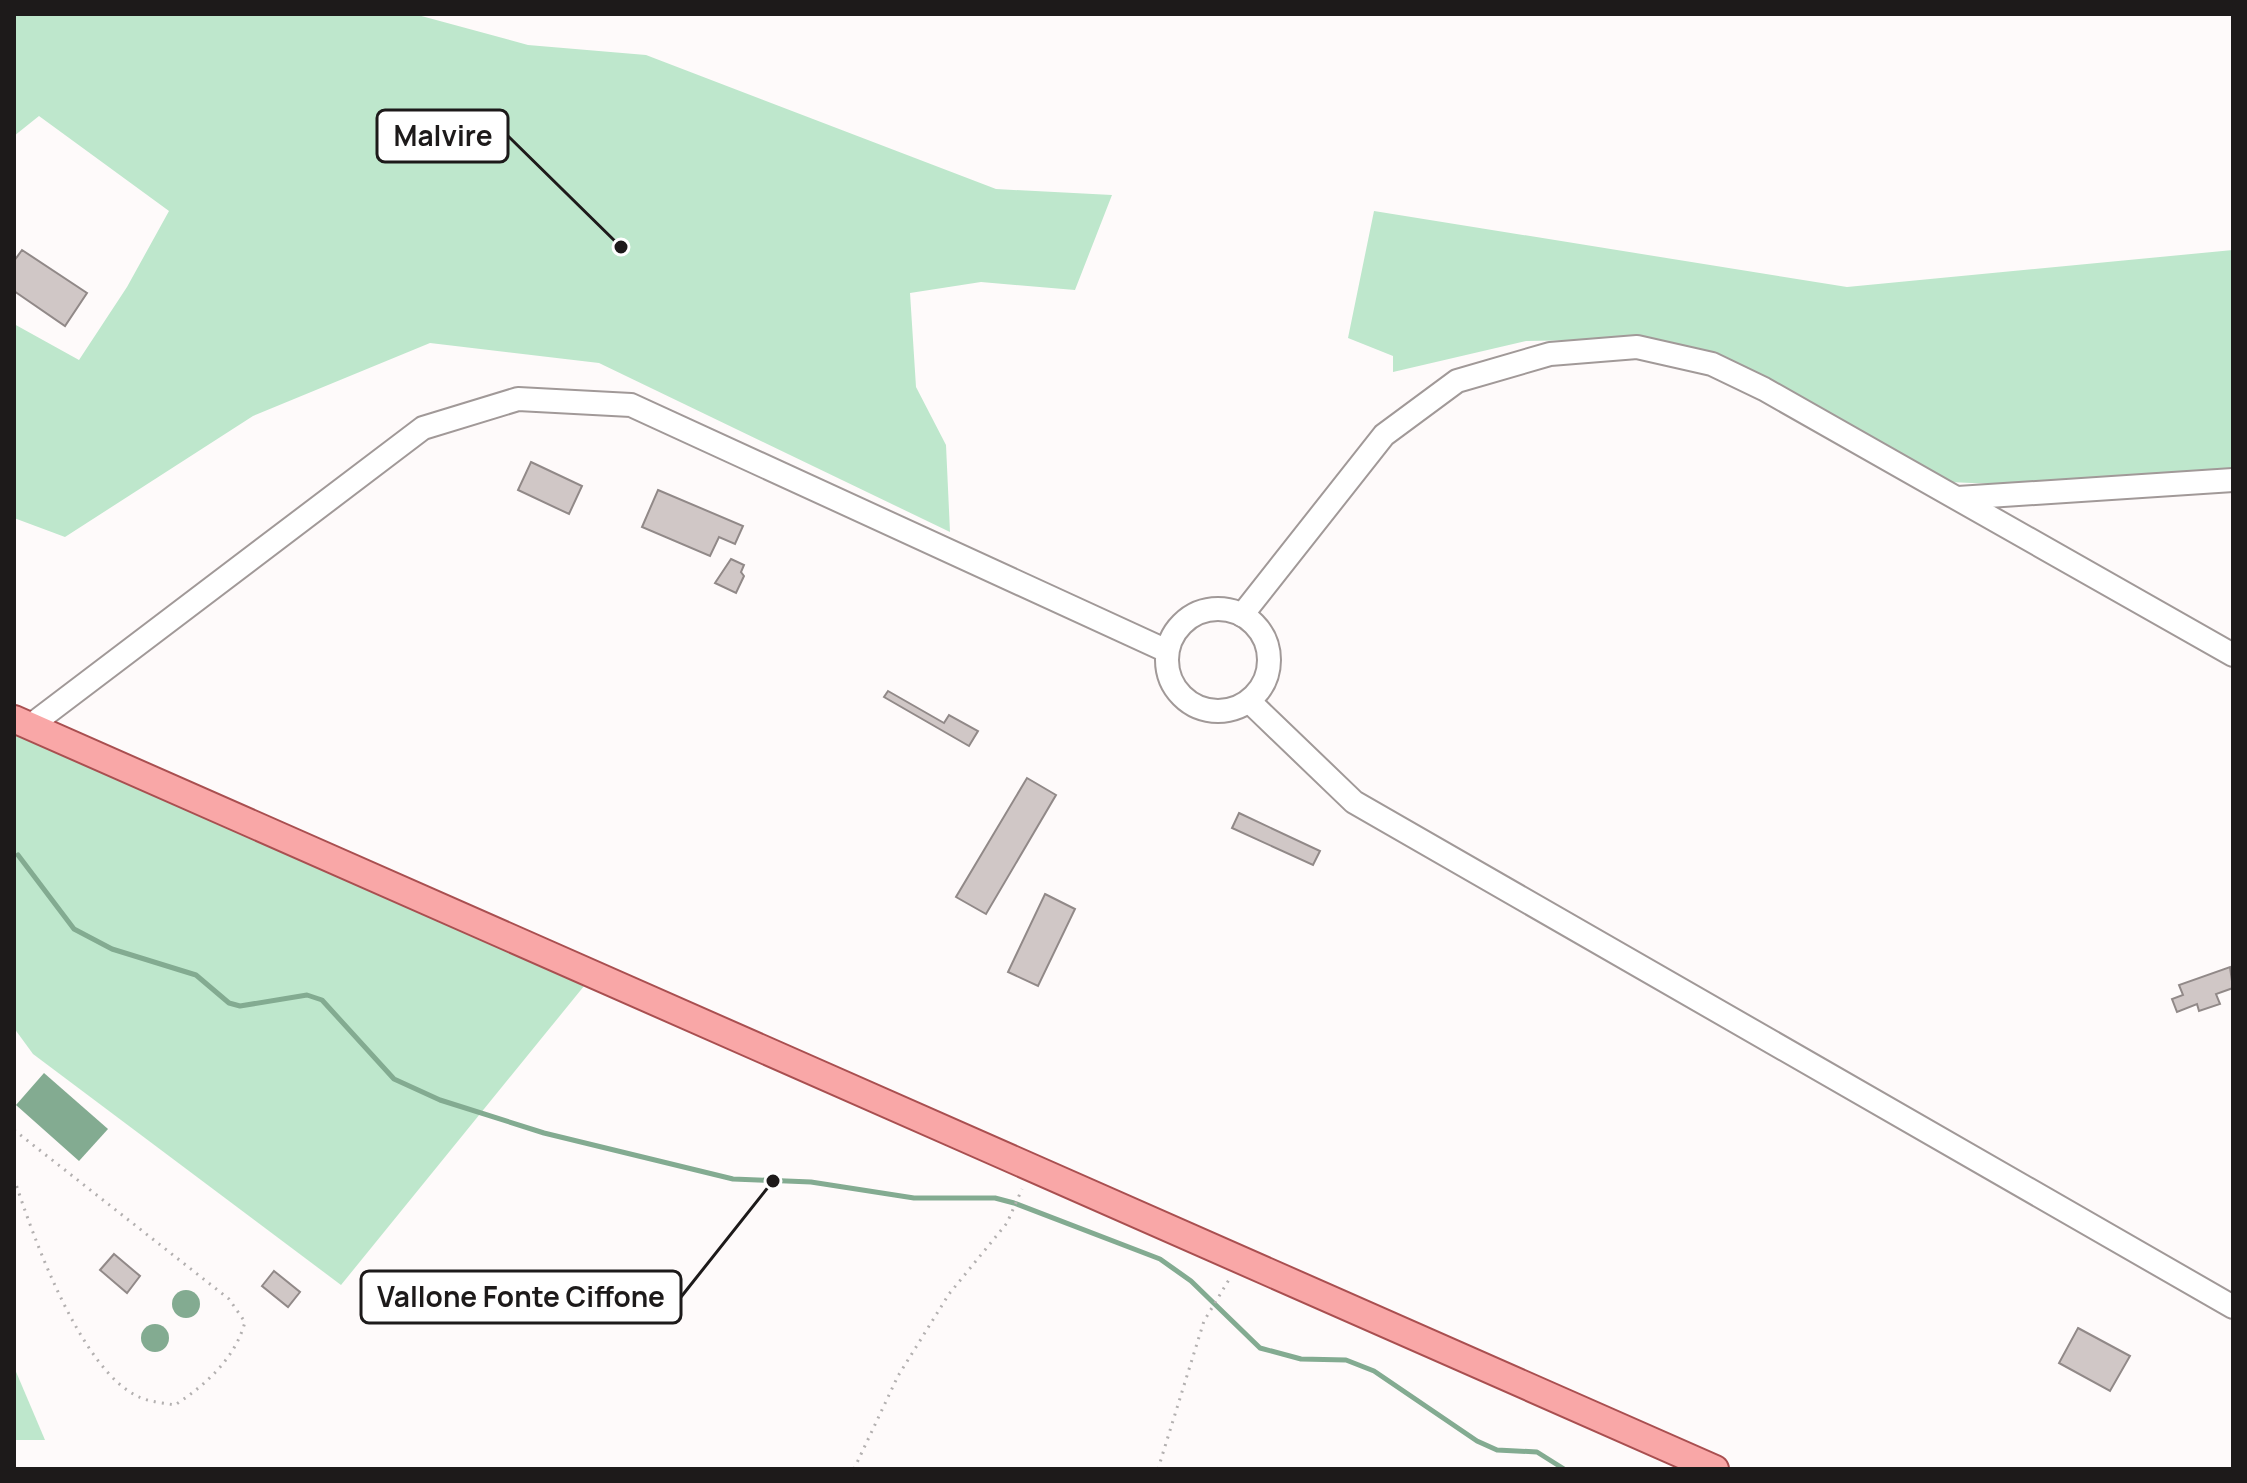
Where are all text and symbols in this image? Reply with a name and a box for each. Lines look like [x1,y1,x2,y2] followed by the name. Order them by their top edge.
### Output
[377,110,508,162] callout: Malvire
[393,116,493,154] text: Malvire
[361,1271,681,1323] callout: Vallone Fonte Ciffone
[377,1277,665,1315] text: Vallone Fonte Ciffone

